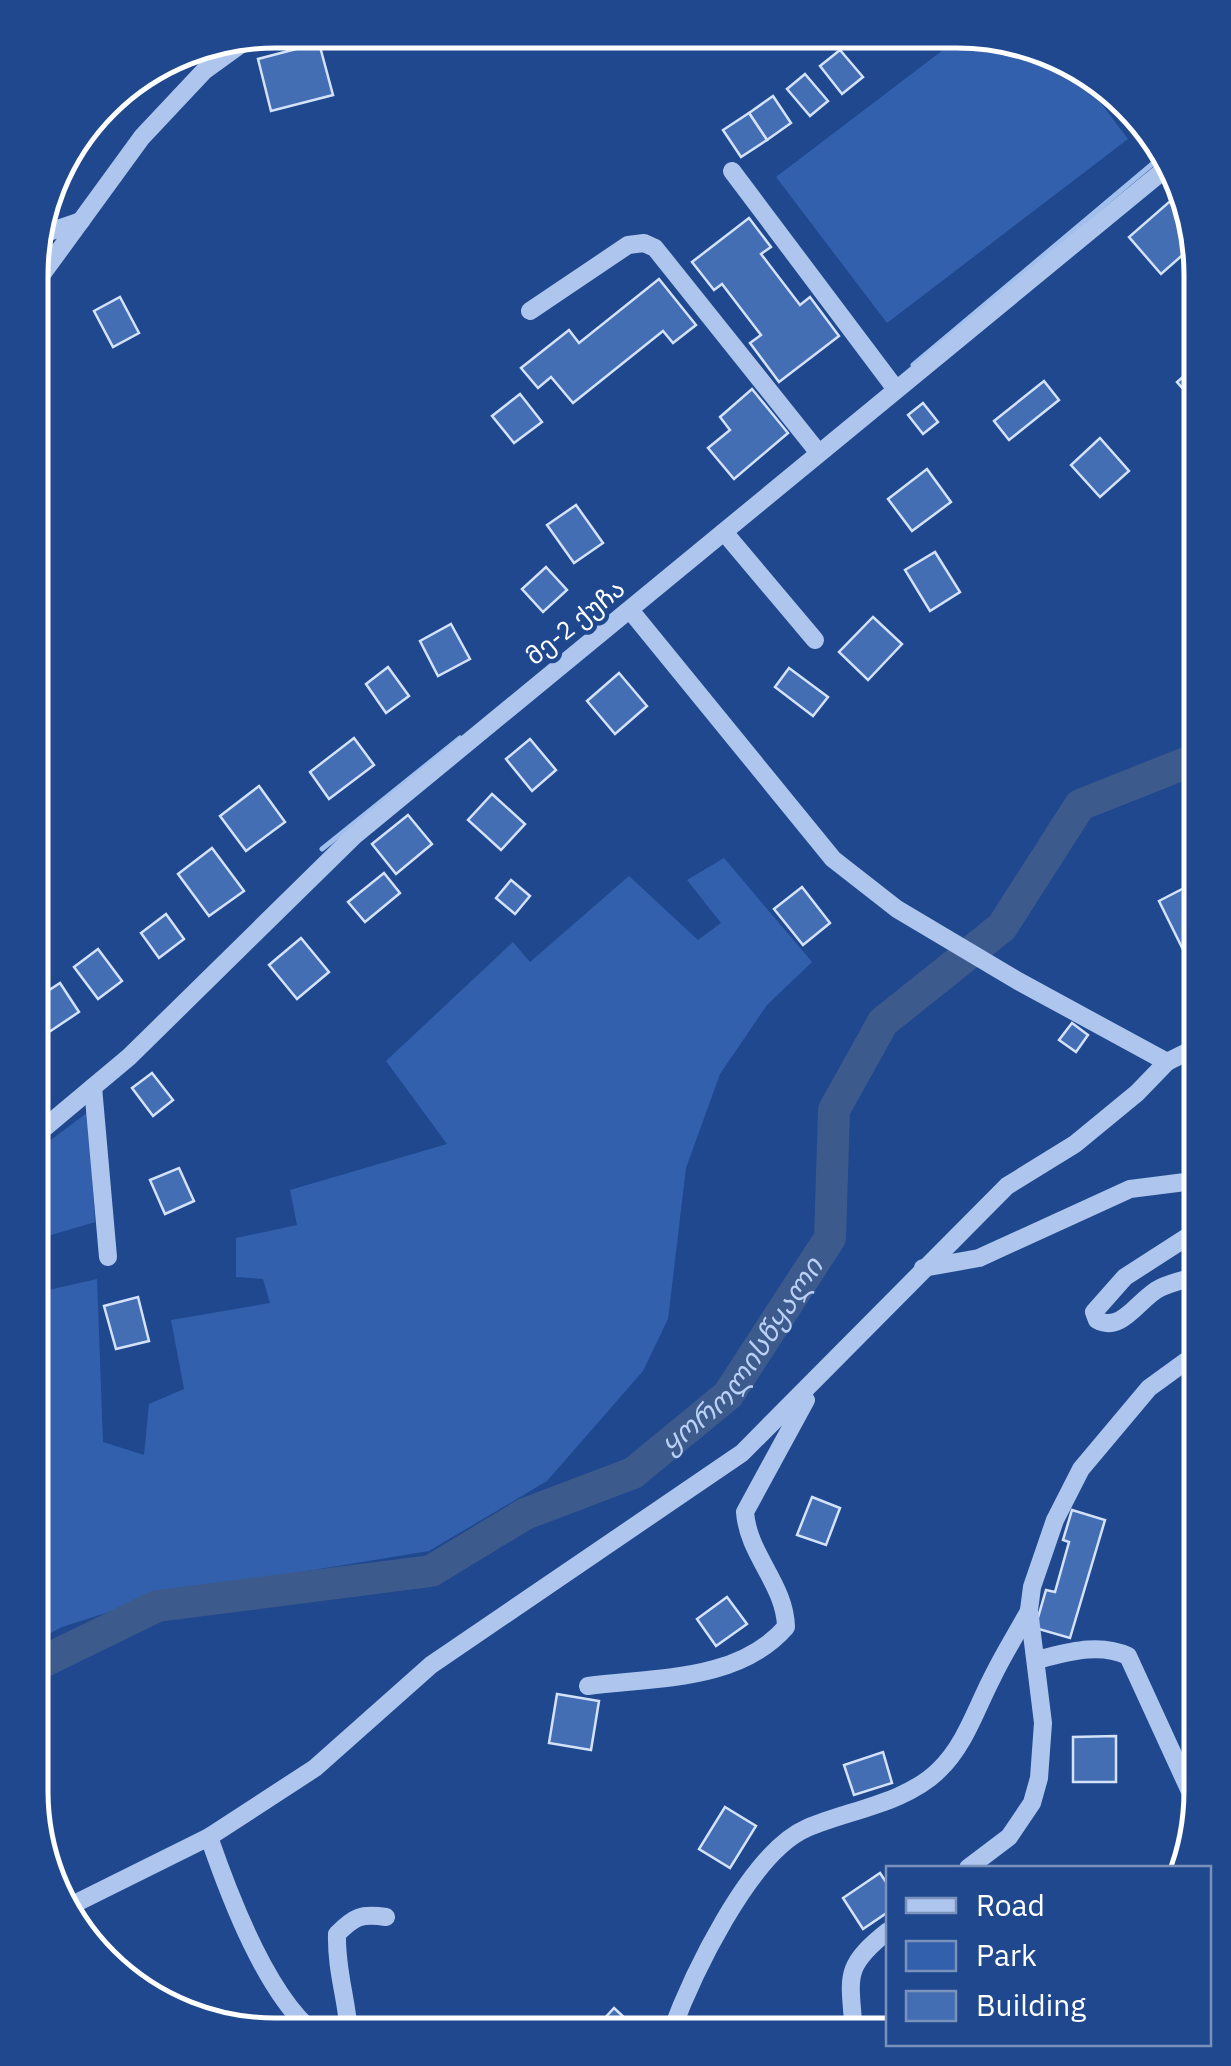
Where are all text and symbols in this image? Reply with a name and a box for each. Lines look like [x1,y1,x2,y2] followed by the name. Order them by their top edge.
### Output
[518,571,631,672] street label: მე-2 ქუჩა
[652,1248,832,1461] water label: ყოროლისწყალი
[886,1866,1211,2046] legend
[976,1885,1045,1924] text: Road
[976,1935,1037,1974] text: Park
[976,1985,1086,2024] text: Building

